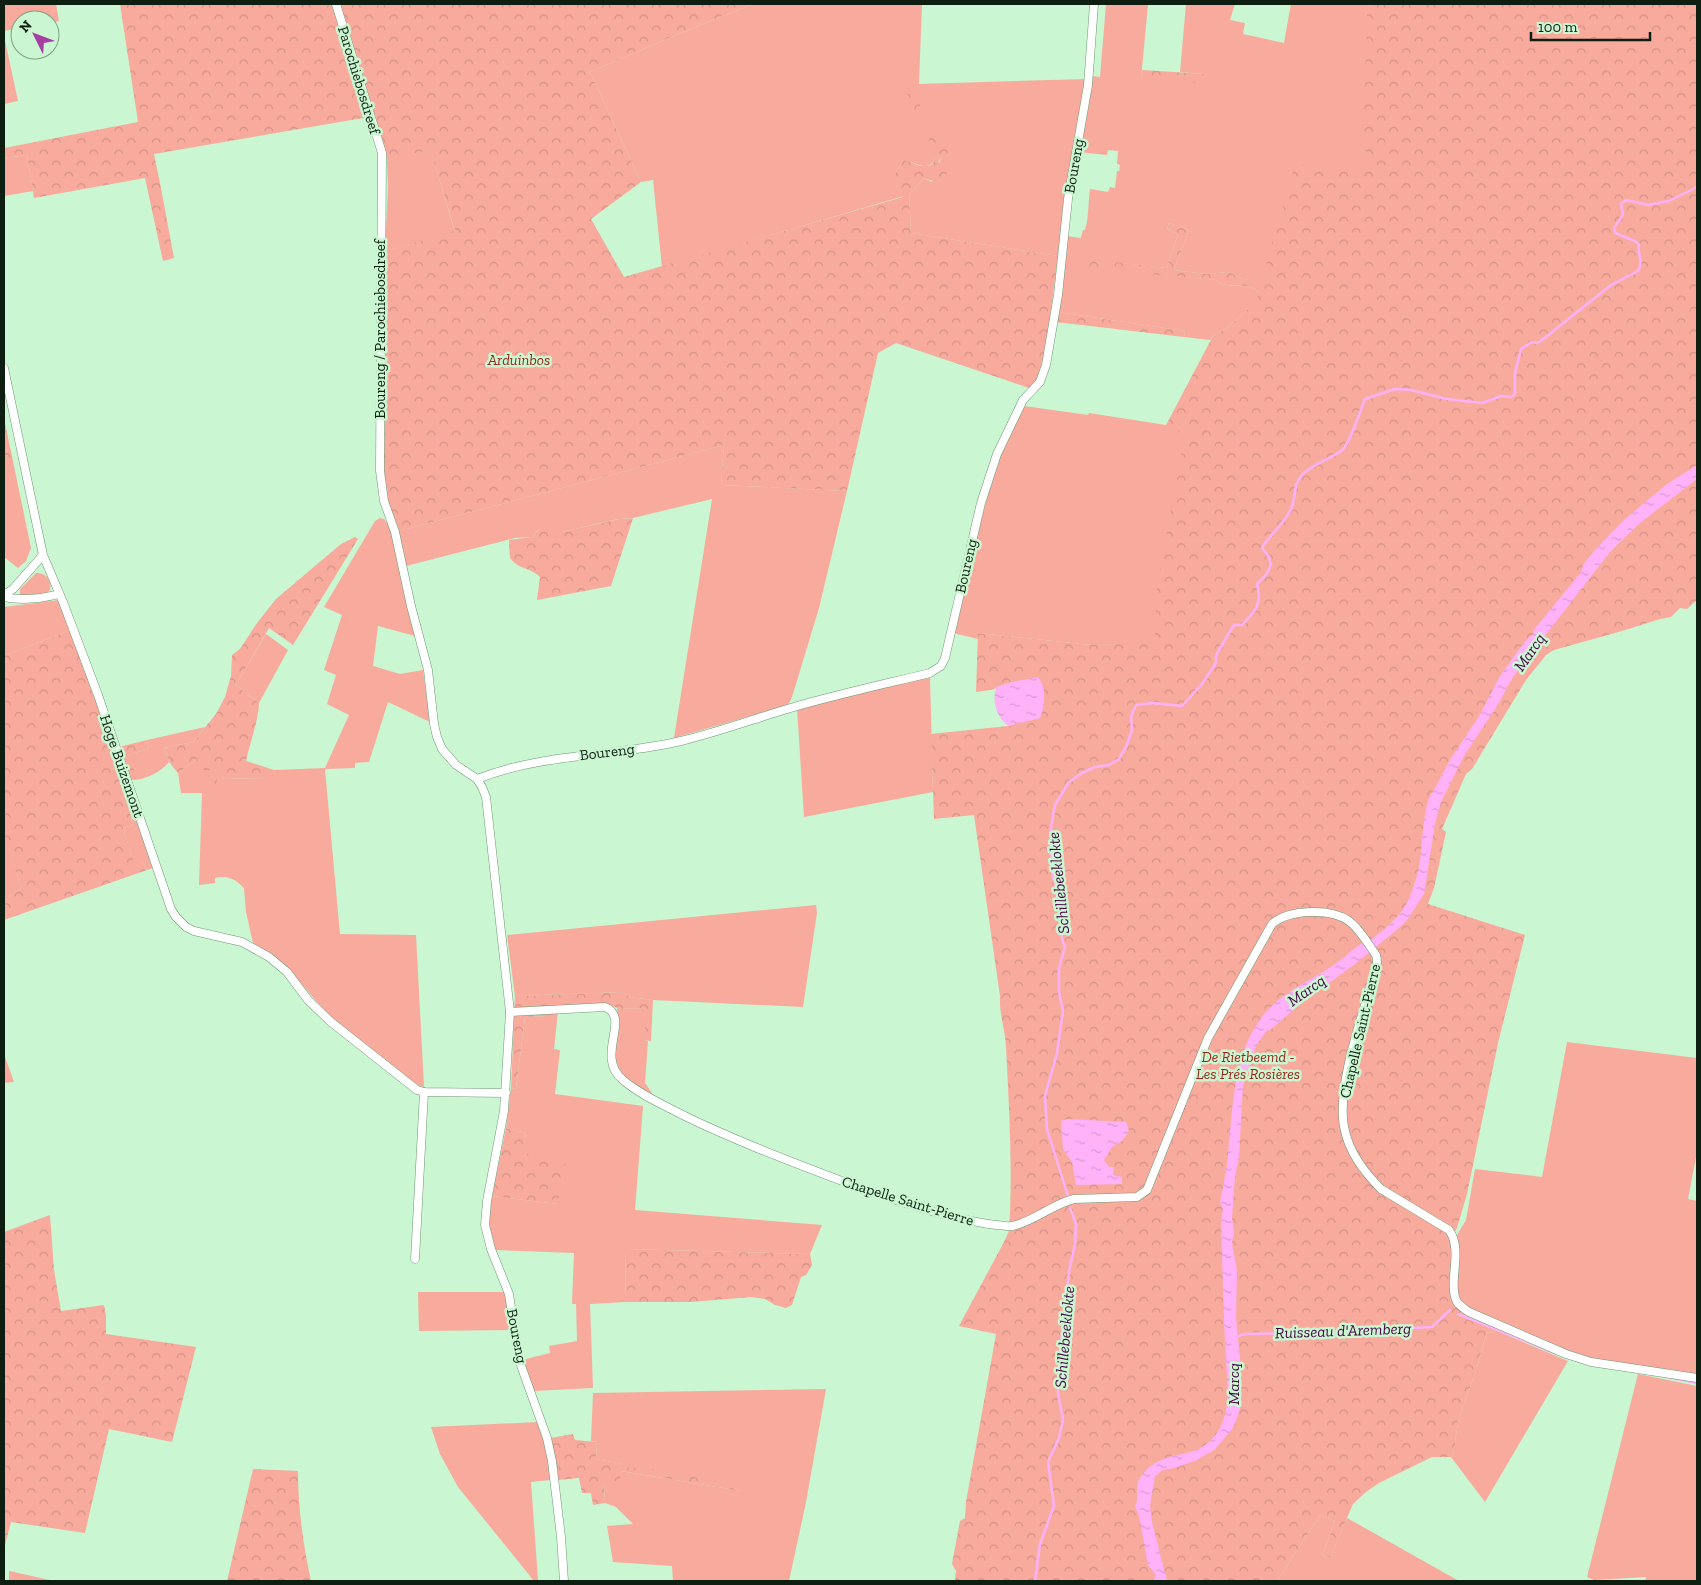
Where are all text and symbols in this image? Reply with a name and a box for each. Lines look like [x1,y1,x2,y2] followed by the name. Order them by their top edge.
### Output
[10,10,60,60] north arrow
[1531,10,1650,42] scale bar
[16,17,36,36] text: N
[1538,18,1577,36] text: 100 m
[334,24,384,137] street label: Parochiebosdreef
[1060,137,1088,195] street label: Boureng
[371,238,389,419] street label: Boureng / Parochiebosdreef
[487,351,550,369] park label: Arduinbos
[951,537,981,595] street label: Boureng
[1510,630,1549,675] water label: Marcq
[96,712,148,820] street label: Hoge Buizemont
[578,740,636,764] street label: Boureng
[1044,831,1073,935] water label: Schillebeeklokte
[1336,962,1384,1100] street label: Chapelle Saint-Pierre
[1284,971,1329,1010] water label: Marcq
[1196,1048,1300,1083] park label: De Rietbeemd - Les Prés Rosières
[840,1172,976,1230] street label: Chapelle Saint-Pierre
[1051,1285,1078,1389] water label: Schillebeeklokte
[503,1307,531,1365] street label: Boureng
[1275,1319,1412,1342] water label: Ruisseau d'Aremberg
[1224,1363,1243,1405] water label: Marcq

